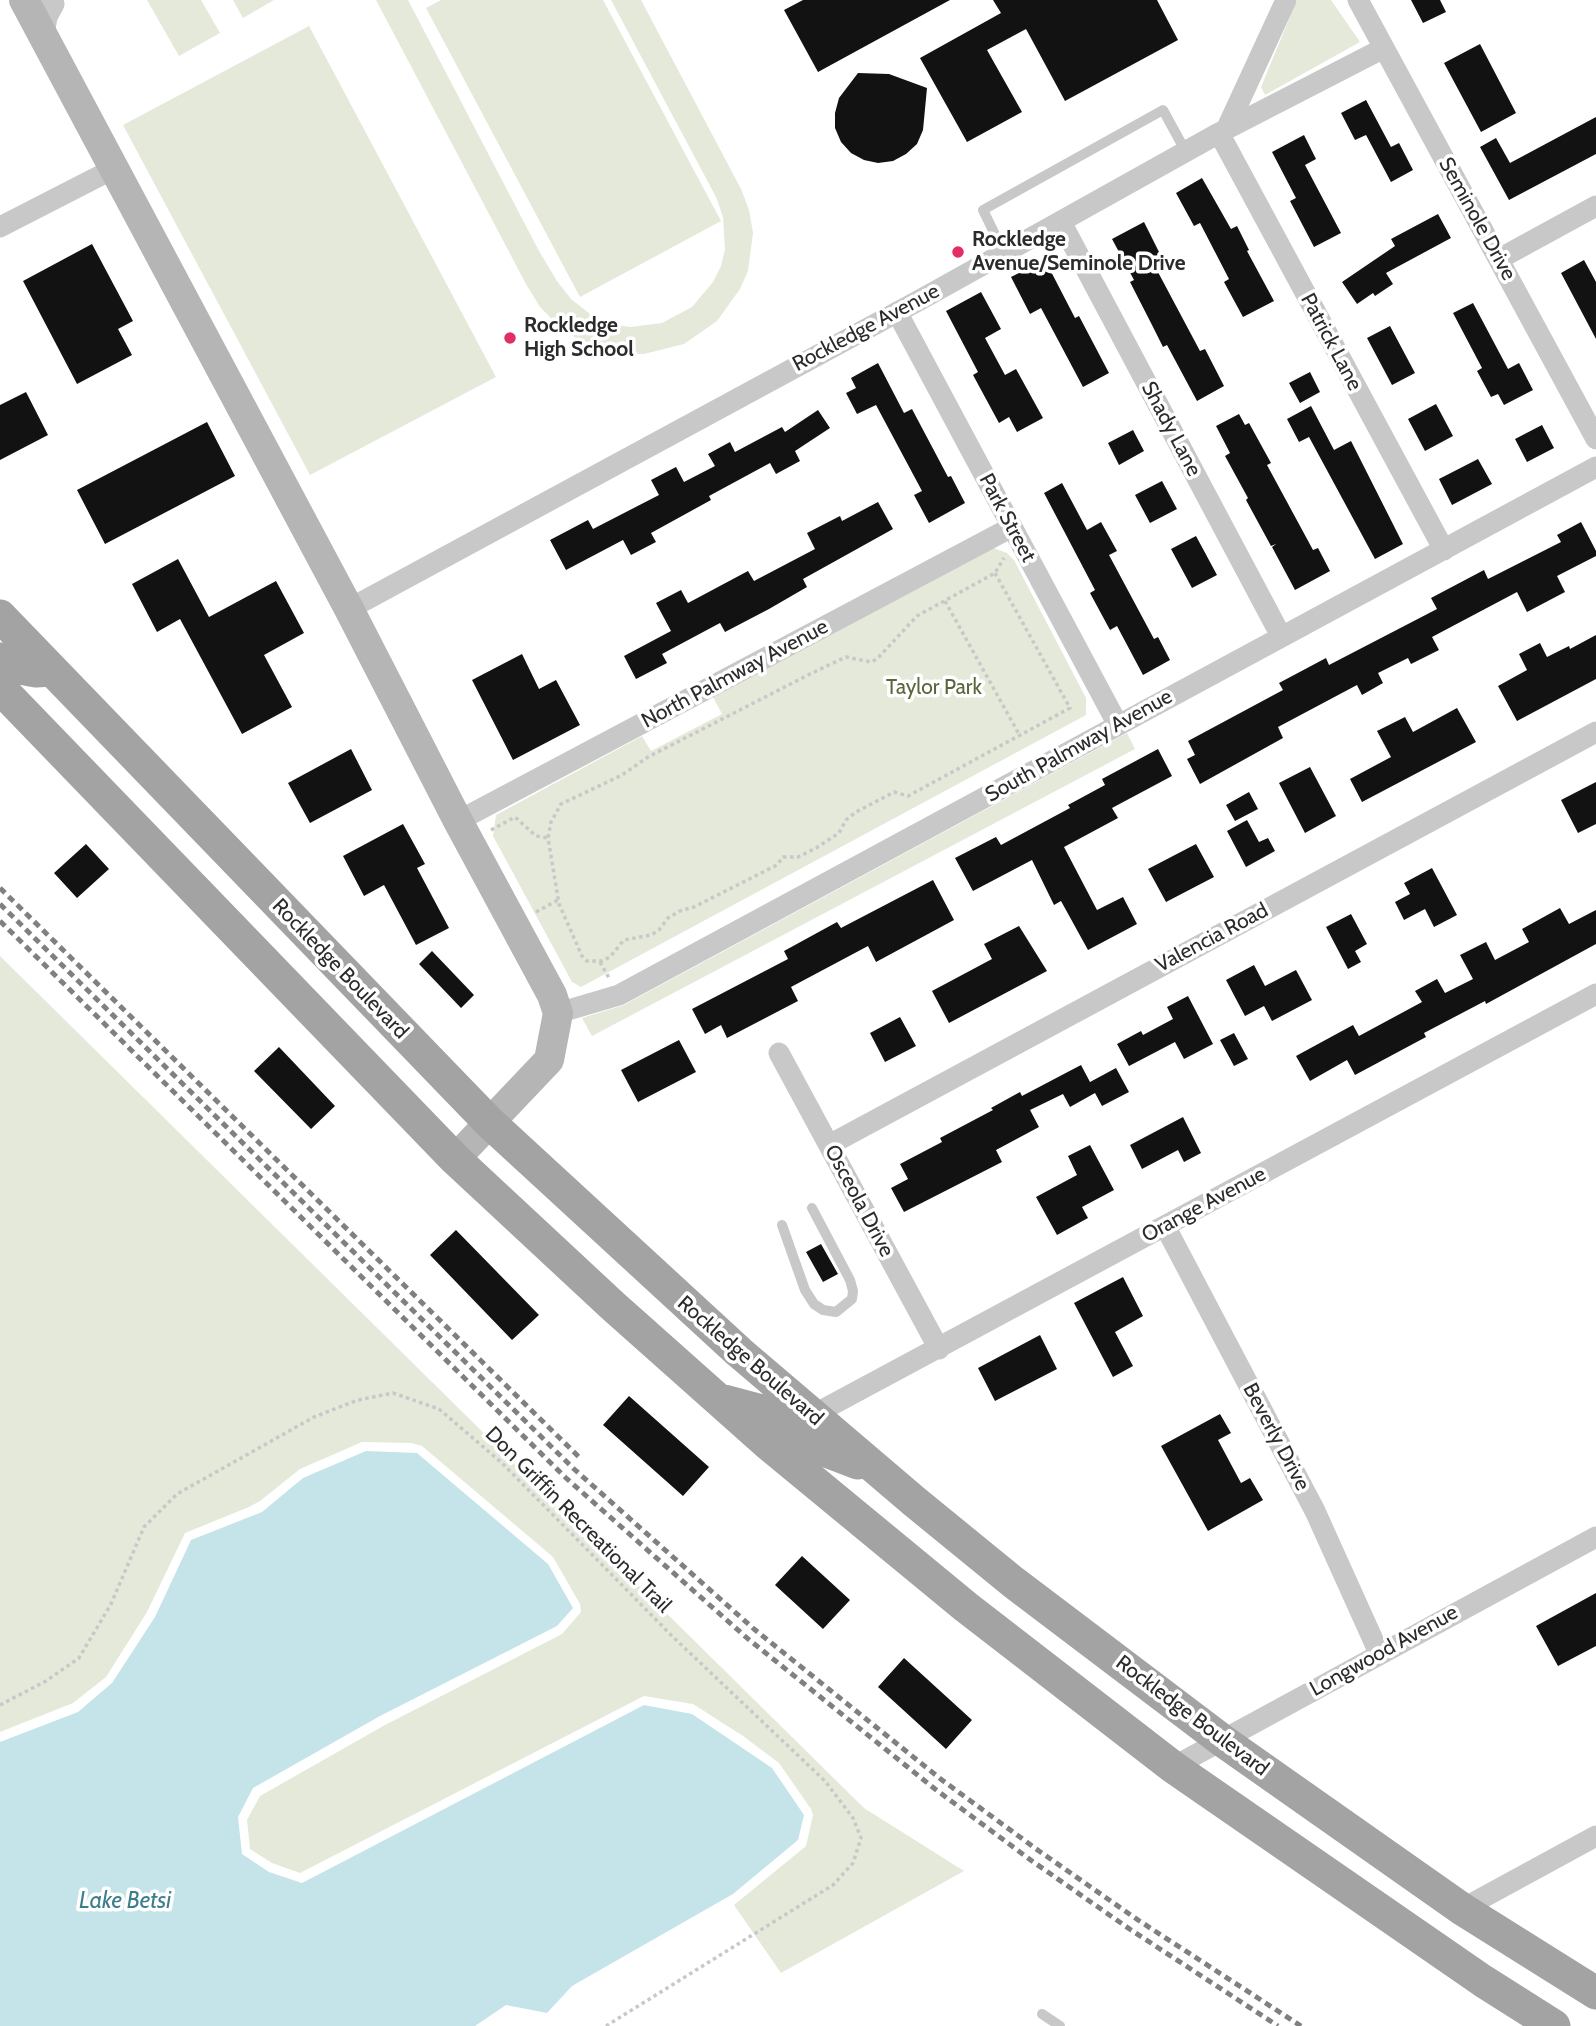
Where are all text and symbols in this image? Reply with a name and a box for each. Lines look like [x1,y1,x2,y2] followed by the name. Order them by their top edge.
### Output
[1433,153,1521,285] street label: Seminole Drive
[972,227,1186,277] place label: Rockledge Avenue/Seminole Drive
[950,244,966,260] marker: Rockledge Avenue/Seminole Drive
[788,279,944,377] street label: Rockledge Avenue
[1295,289,1367,395] street label: Patrick Lane
[524,313,634,363] place label: Rockledge High School
[502,330,518,346] marker: Rockledge High School
[1136,377,1206,481] street label: Shady Lane
[973,469,1041,567] street label: Park Street
[637,614,833,734] street label: North Palmway Avenue
[886,675,982,701] park label: Taylor Park
[981,684,1177,808] street label: South Palmway Avenue
[267,894,413,1044] street label: Rockledge Boulevard
[1151,898,1273,978] street label: Valencia Road
[819,1141,899,1261] street label: Osceola Drive
[1138,1162,1270,1248] street label: Orange Avenue
[672,1291,828,1431] street label: Rockledge Boulevard
[1237,1379,1315,1495] street label: Beverly Drive
[480,1422,676,1618] street label: Don Griffin Recreational Trail
[1306,1600,1462,1702] street label: Longwood Avenue
[1111,1650,1273,1782] street label: Rockledge Boulevard
[79,1887,171,1915] water label: Lake Betsi

